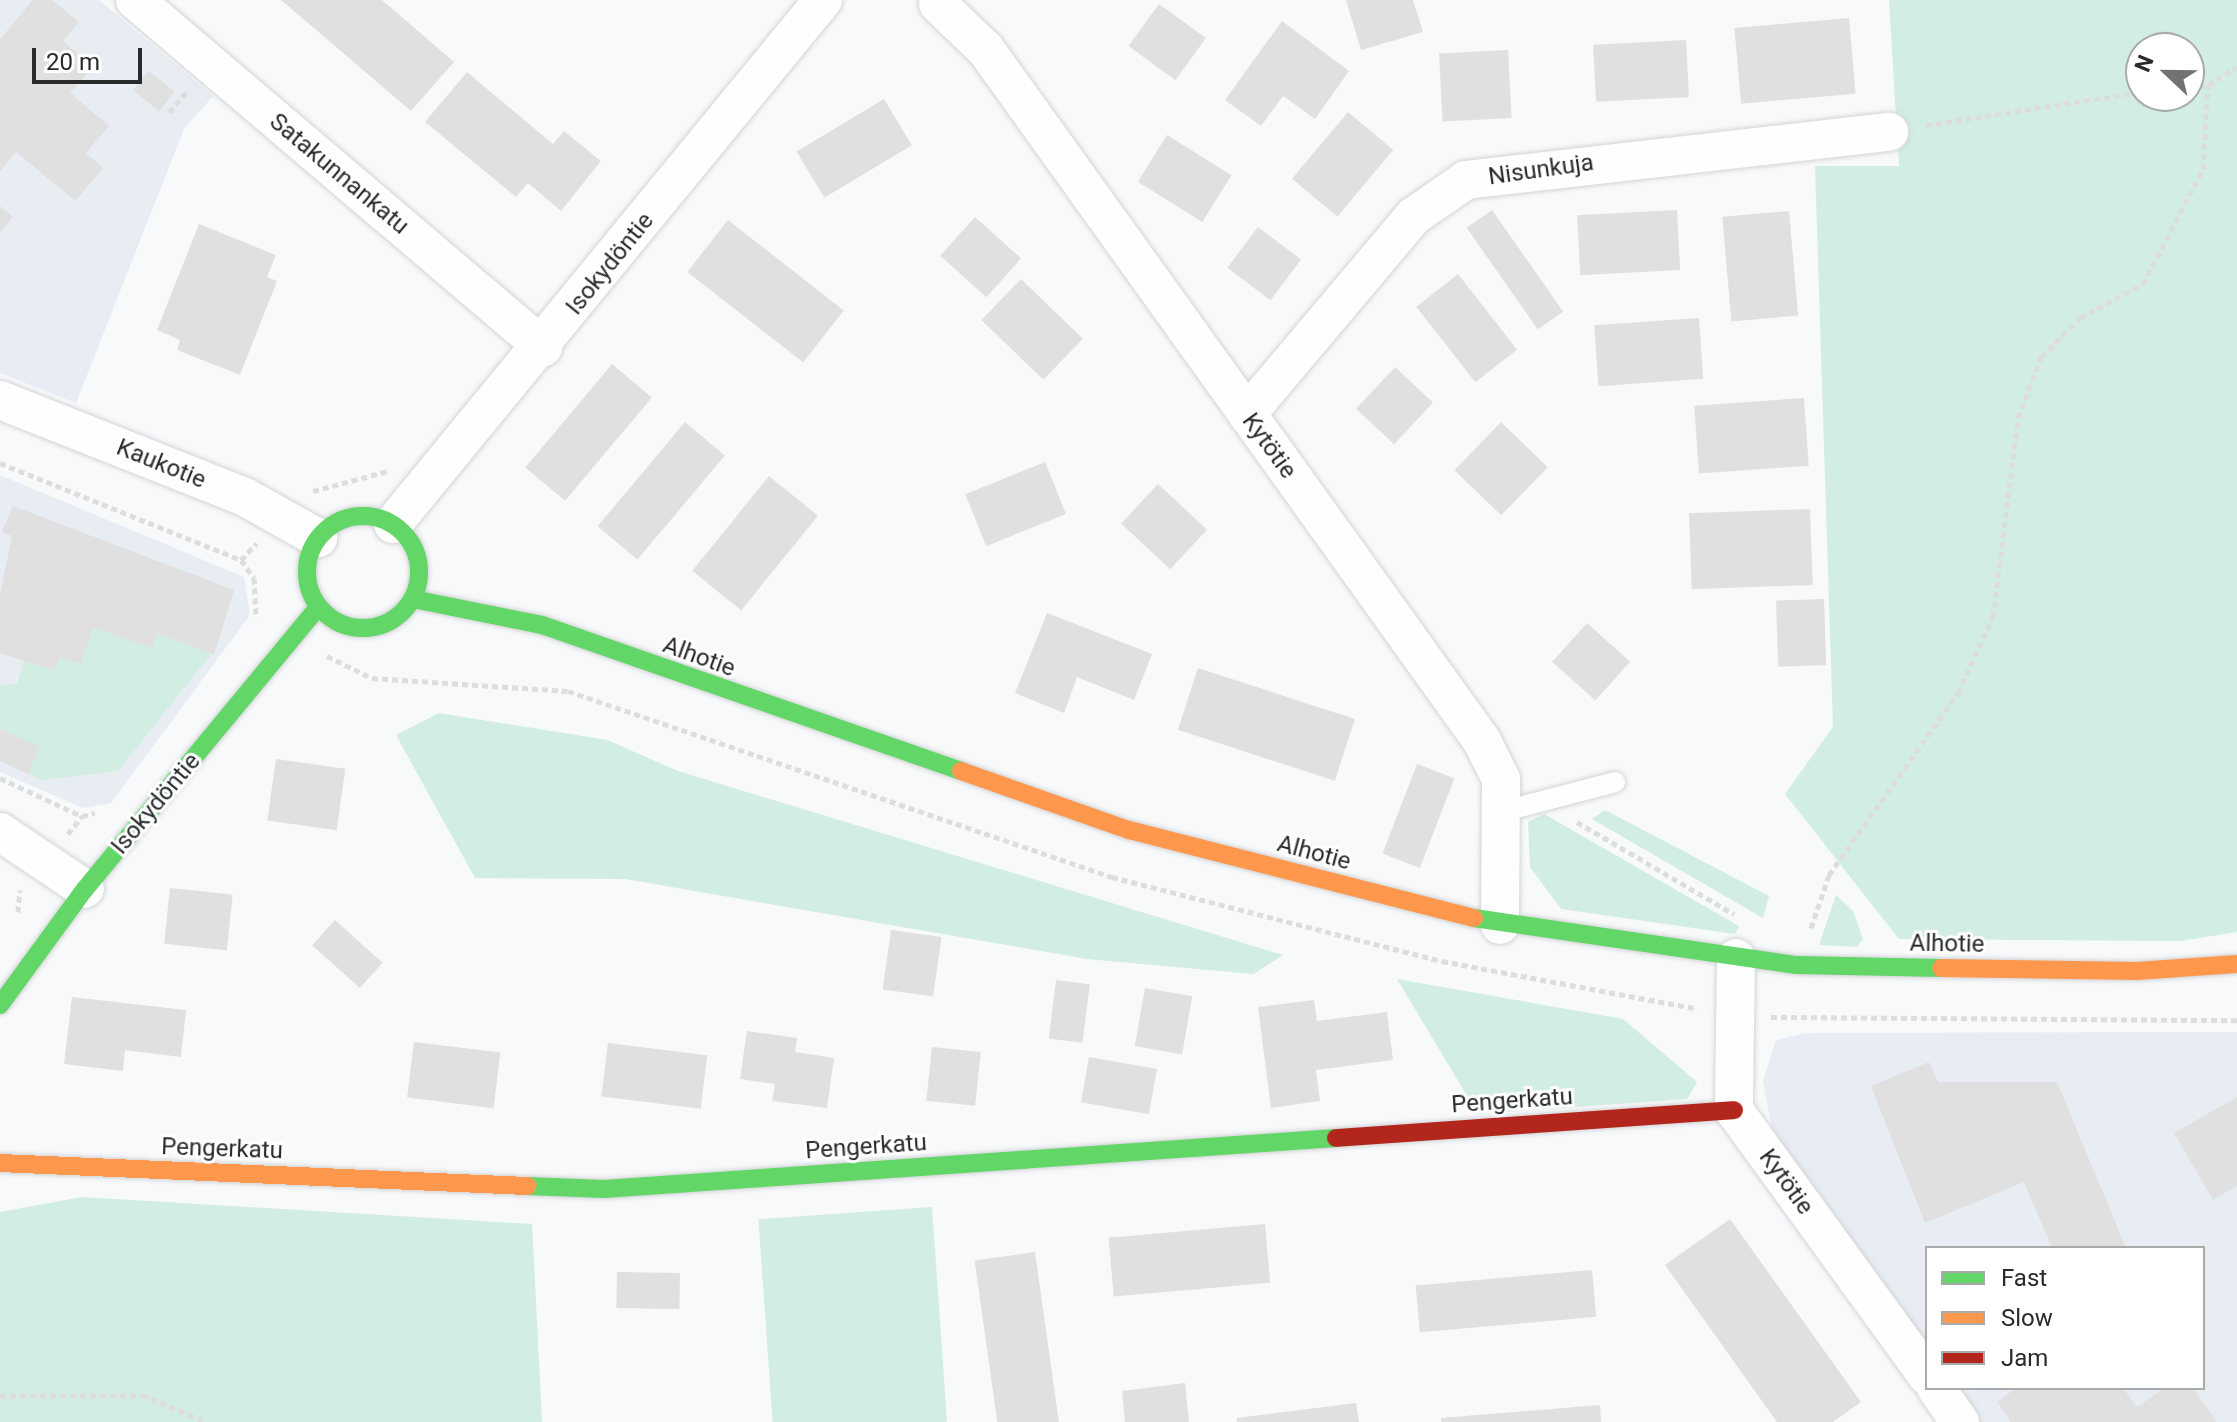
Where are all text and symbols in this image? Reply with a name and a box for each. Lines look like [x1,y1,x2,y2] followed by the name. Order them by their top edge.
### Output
[36,32,146,82] scale bar
[2125,32,2205,112] north arrow
[46,48,100,76] text: 20 m
[2130,52,2159,75] text: N
[264,107,414,241] street label: Satakunnankatu
[1487,148,1595,192] street label: Nisunkuja
[560,207,660,321] street label: Isokydöntie
[1236,408,1302,484] street label: Kytötie
[112,433,210,495] street label: Kaukotie
[659,631,739,683] street label: Alhotie
[105,748,207,860] street label: Isokydöntie
[1274,829,1354,877] street label: Alhotie
[1909,929,1985,959] street label: Alhotie
[1450,1082,1574,1120] street label: Pengerkatu
[804,1128,928,1166] street label: Pengerkatu
[161,1132,283,1166] street label: Pengerkatu
[1753,1144,1819,1220] street label: Kytötie
[1925,1246,2205,1390] legend
[2001,1264,2047,1292] text: Fast
[2001,1304,2053,1332] text: Slow
[2001,1344,2048,1372] text: Jam

